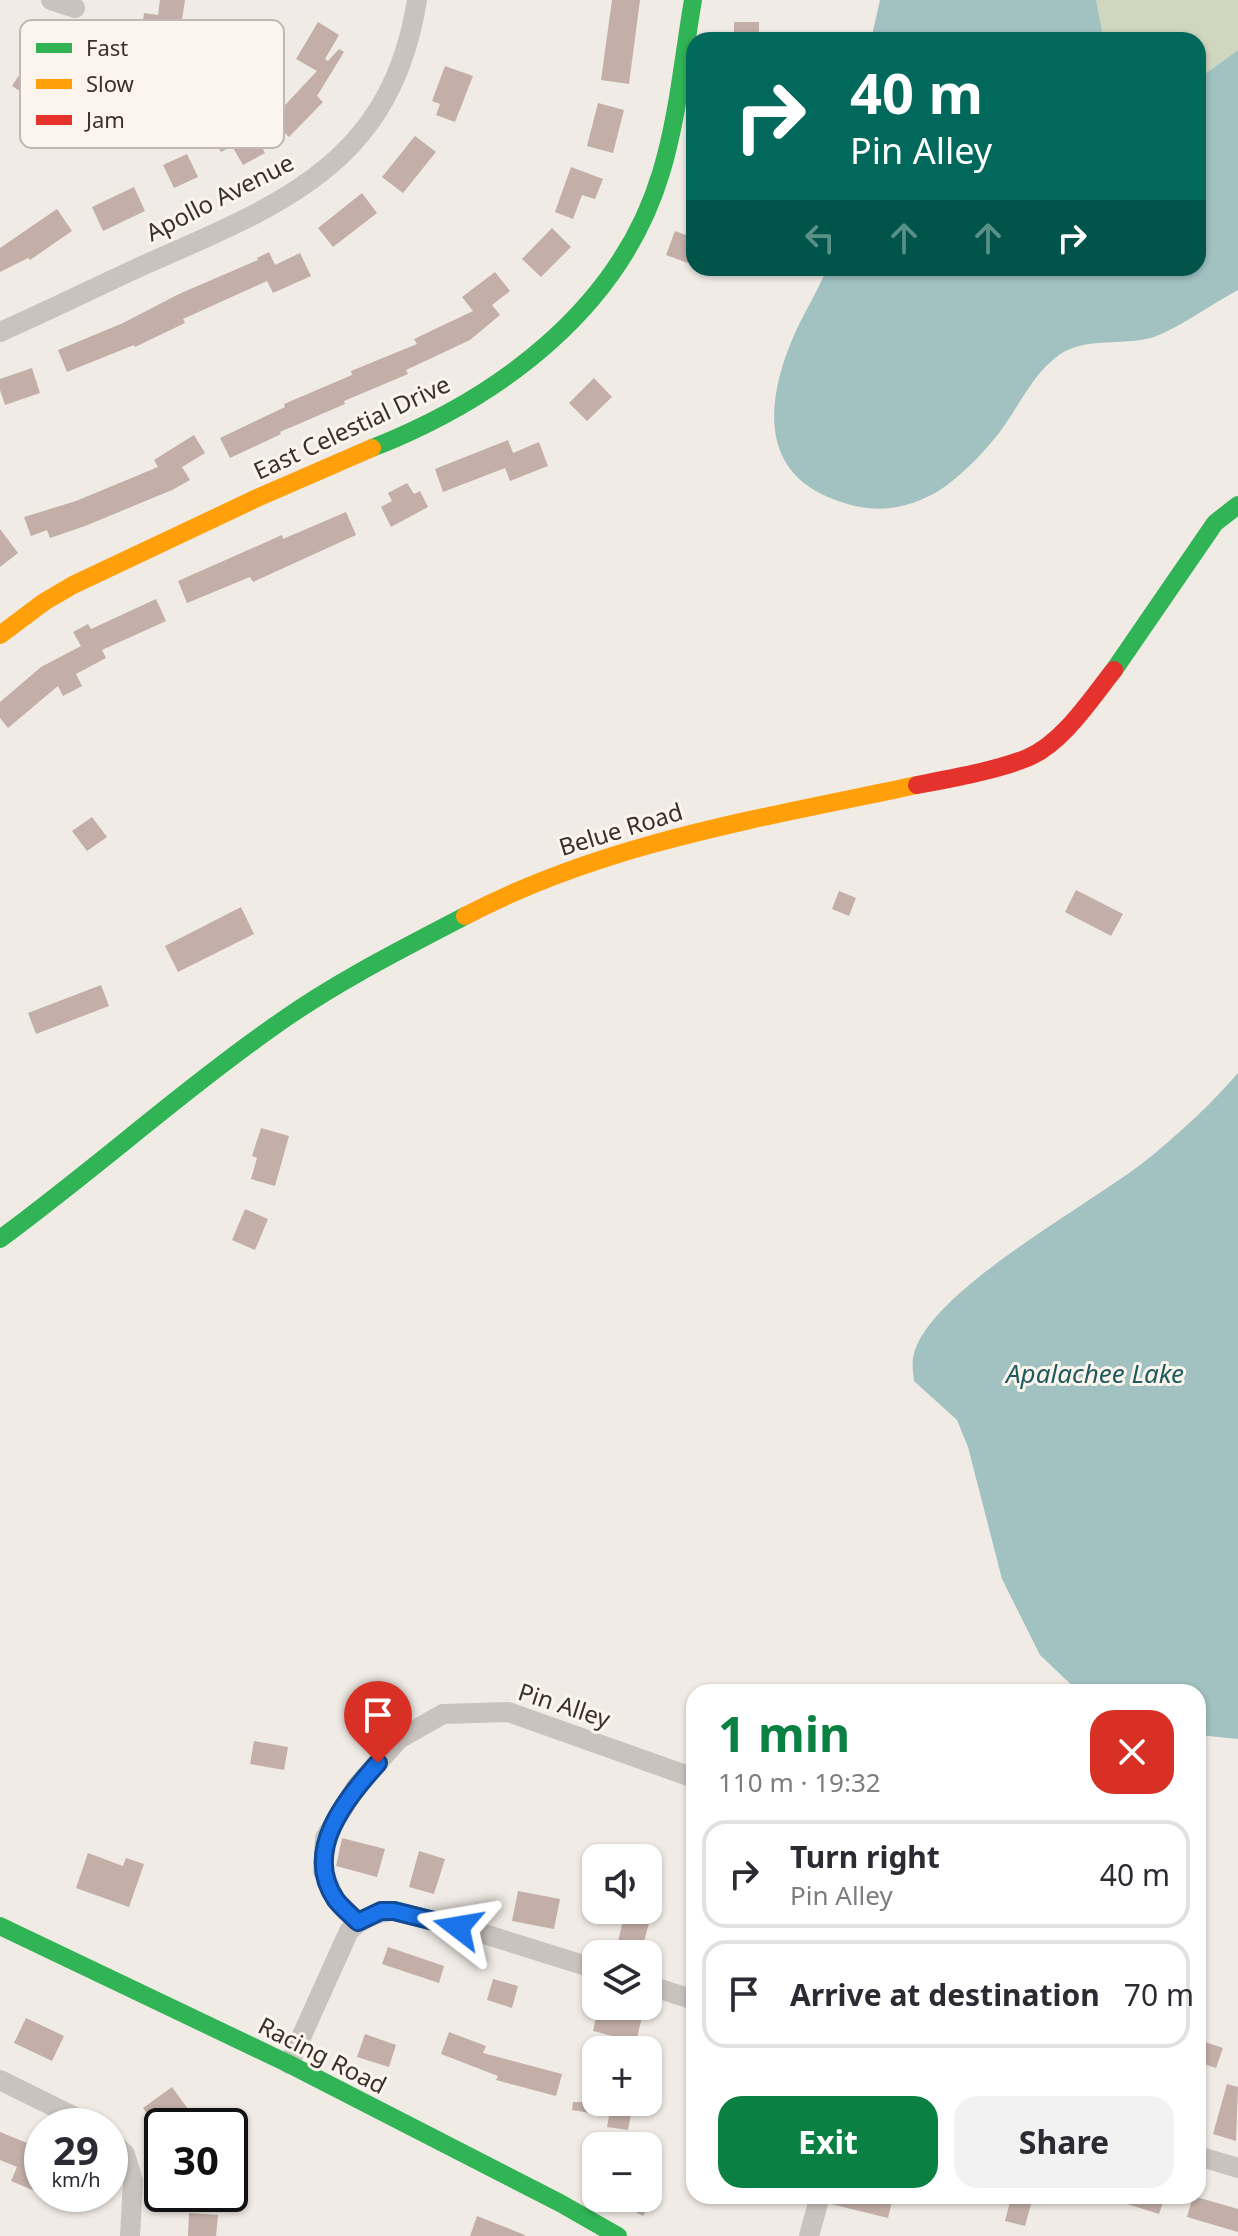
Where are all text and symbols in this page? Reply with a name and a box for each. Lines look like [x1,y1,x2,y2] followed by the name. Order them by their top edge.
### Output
[20,20,284,148] legend
[86,32,128,62] text: Fast
[850,54,983,130] text: 40 m
[718,64,822,168] icon: right
[86,68,135,98] text: Slow
[84,104,125,134] text: Jam
[850,126,992,175] text: Pin Alley
[140,145,299,248] street label: Apollo Avenue
[798,216,842,260] icon: left
[882,216,926,260] icon: ahead
[966,216,1010,260] icon: ahead
[1050,216,1094,260] icon: right
[248,367,455,487] street label: East Celestial Drive
[555,794,686,863] street label: Belue Road
[1004,1355,1184,1391] water label: Apalachee Lake
[514,1674,615,1735] street label: Pin Alley
[344,1681,412,1763] pin
[356,1693,400,1737] icon: arrive
[718,1701,850,1766] text: 1 min
[1090,1710,1174,1794] button: close
[718,1764,881,1800] text: 110 m · 19:32
[790,1836,940,1877] text: Turn right
[582,1844,662,2212] map controls
[582,1844,662,1924] button: sound
[722,1852,766,1896] icon: right
[1100,1854,1170,1895] text: 40 m
[790,1877,893,1913] text: Pin Alley
[416,1885,500,1969] position arrow
[582,1940,662,2020] button: layers
[722,1972,766,2016] icon: arrive
[790,1974,1100,2015] text: Arrive at destination
[1124,1974,1194,2015] text: 70 m
[253,2008,392,2101] street label: Racing Road
[582,2036,662,2116] button: +
[718,2096,938,2188] button: Exit
[954,2096,1174,2188] button: Share
[144,2108,248,2212] speed limit sign: 30
[53,2122,99,2177] text: 29
[582,2132,662,2212] button: −
[51,2166,101,2193] text: km/h

